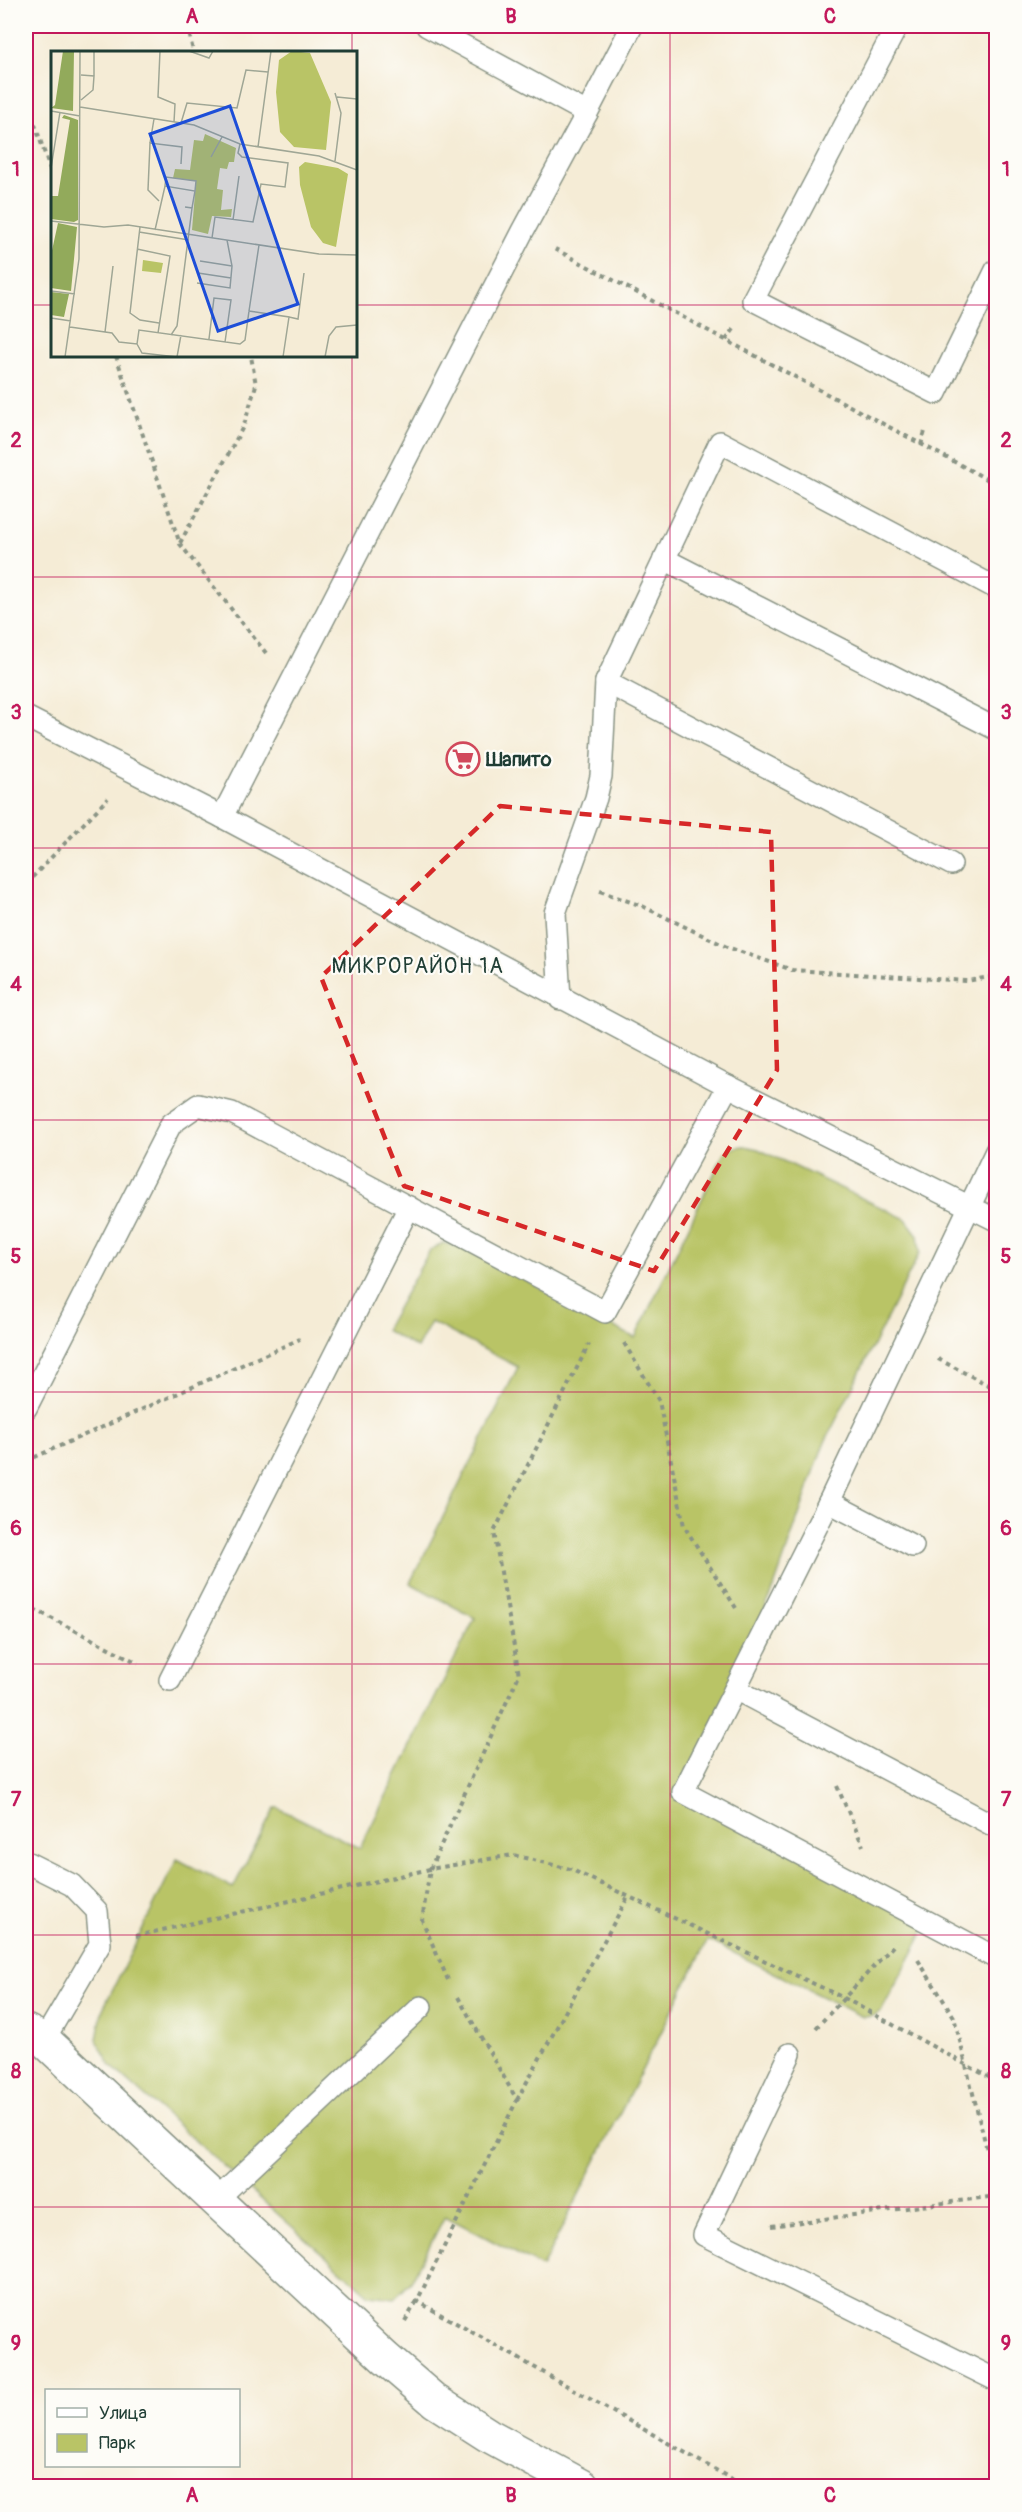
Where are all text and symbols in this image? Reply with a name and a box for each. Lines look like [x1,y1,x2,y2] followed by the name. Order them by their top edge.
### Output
[186,4,199,29] text: A
[505,4,517,29] text: B
[824,4,836,29] text: C
[51,51,357,357] inset map
[12,157,20,182] text: 1
[1002,157,1010,182] text: 1
[10,428,22,453] text: 2
[1000,428,1012,453] text: 2
[10,700,22,725] text: 3
[1000,700,1012,725] text: 3
[445,741,481,777] supermarket icon: Шапито
[485,747,552,772] place label: Шапито
[332,953,504,980] district label: МИКРОРАЙОН 1А
[10,972,22,997] text: 4
[1000,972,1012,997] text: 4
[11,1244,22,1269] text: 5
[1001,1244,1012,1269] text: 5
[10,1516,22,1541] text: 6
[1000,1516,1012,1541] text: 6
[11,1787,22,1812] text: 7
[1001,1787,1012,1812] text: 7
[11,2059,21,2084] text: 8
[1001,2059,1011,2084] text: 8
[11,2331,21,2356] text: 9
[1001,2331,1011,2356] text: 9
[45,2389,240,2467] legend
[99,2402,147,2425] text: Улица
[99,2432,136,2455] text: Парк
[186,2483,199,2508] text: A
[505,2483,517,2508] text: B
[824,2483,836,2508] text: C

